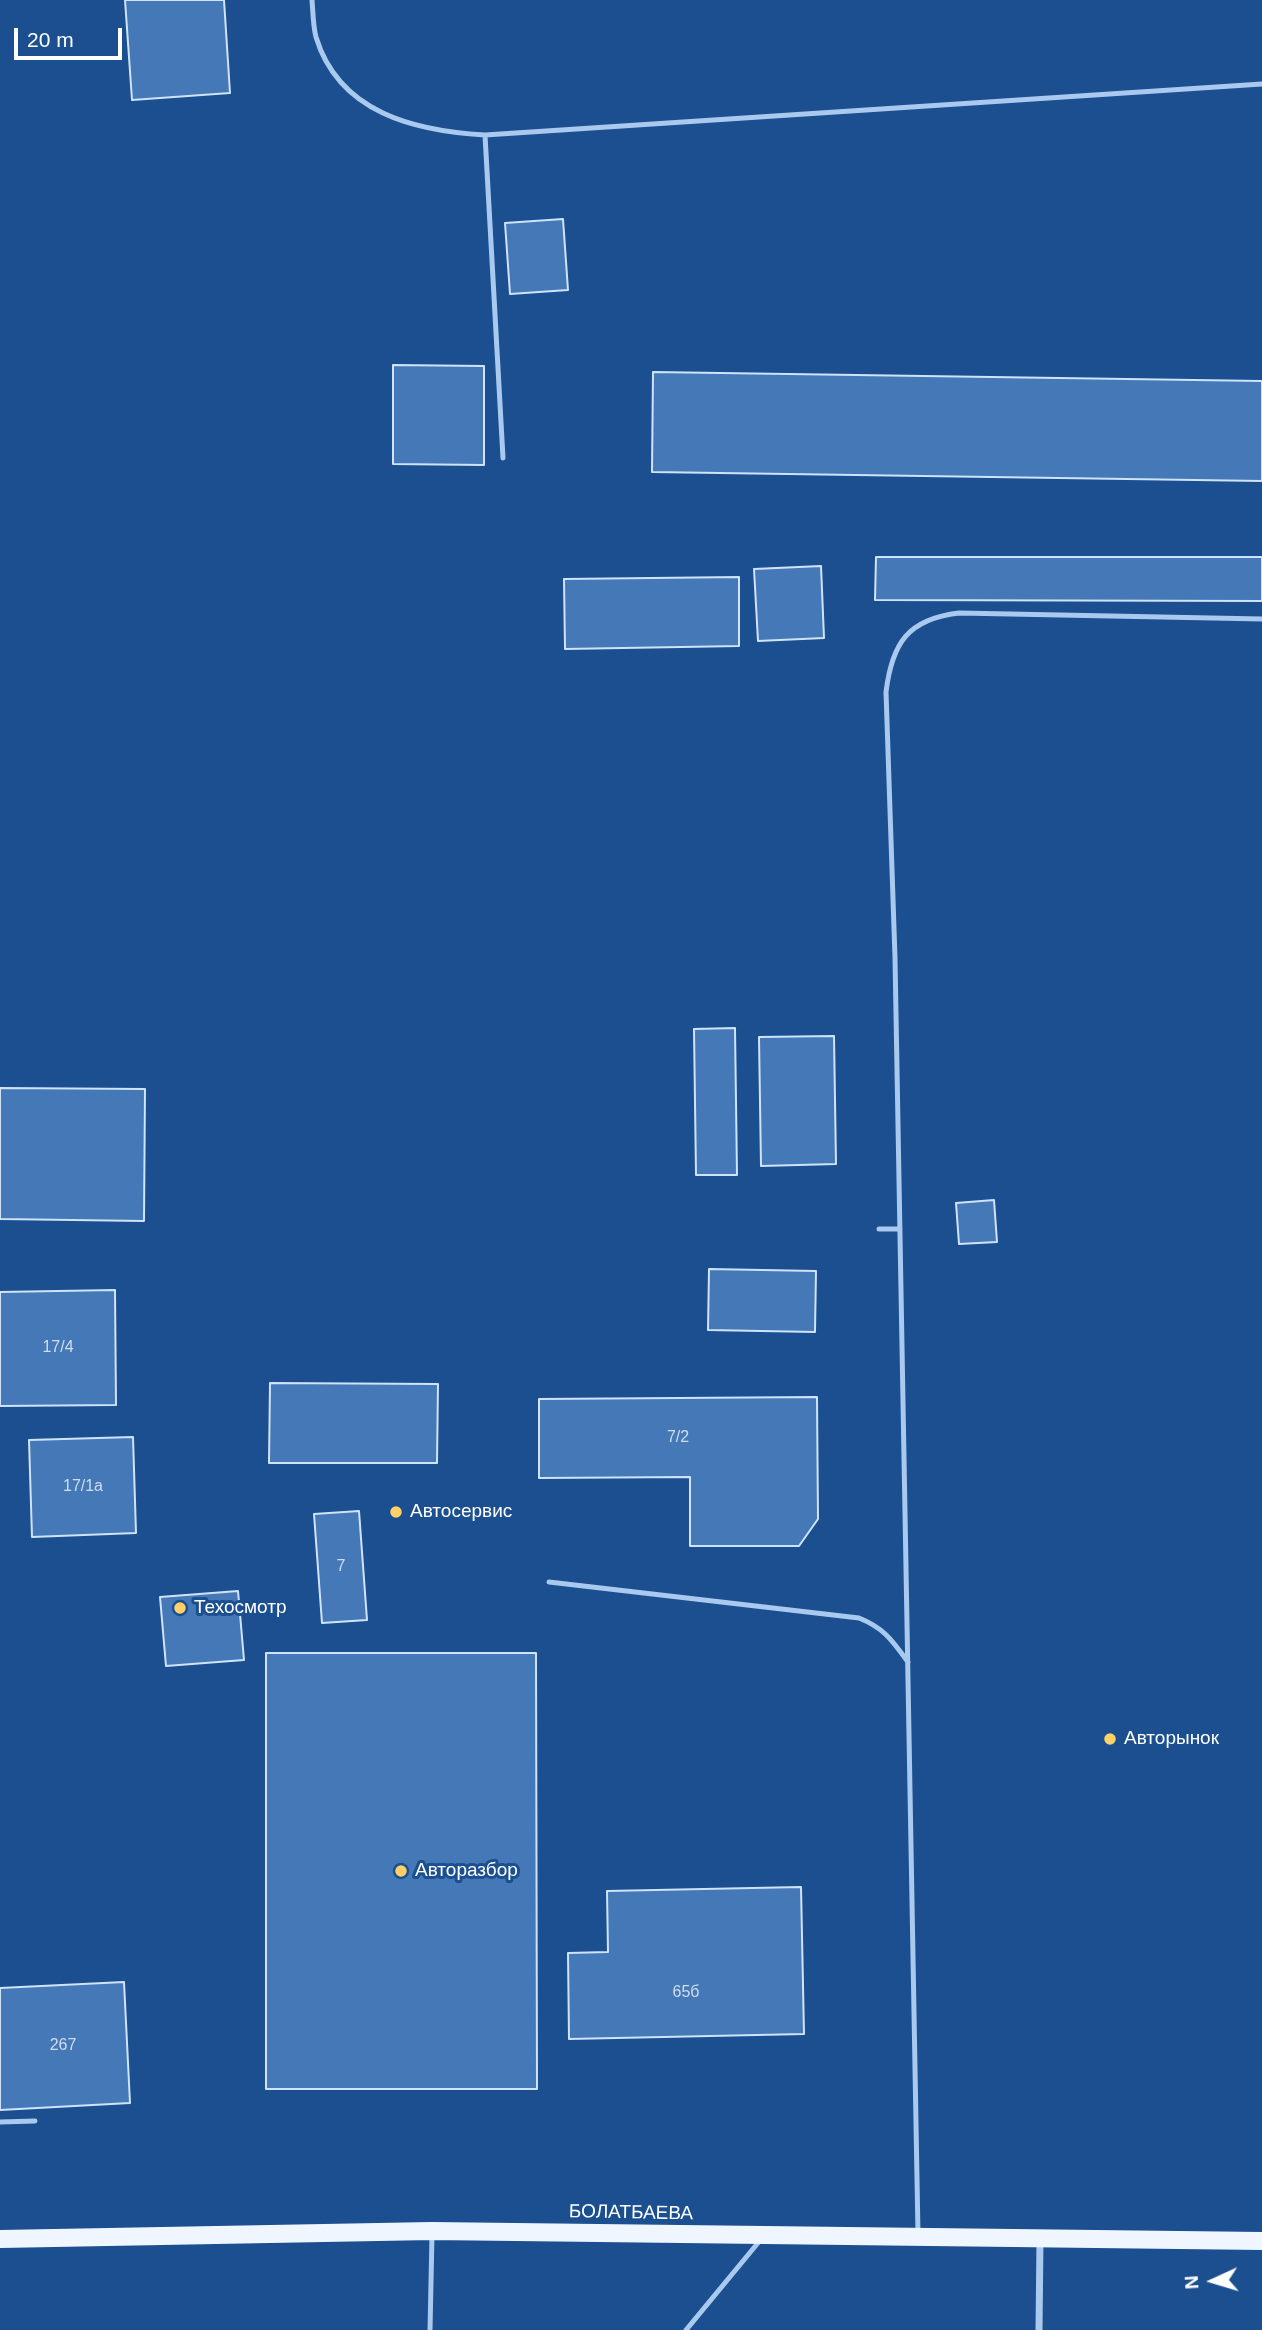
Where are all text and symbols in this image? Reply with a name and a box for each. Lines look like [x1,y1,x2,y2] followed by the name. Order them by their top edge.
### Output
[18,14,126,58] scale bar
[27,28,74,51] text: 20 m
[42,1338,74,1358] house number: 17/4
[667,1428,689,1448] house number: 7/2
[63,1477,103,1497] house number: 17/1а
[410,1501,512,1523] place label: Автосервис
[388,1504,404,1520] marker: Автосервис
[337,1557,345,1577] house number: 7
[194,1597,287,1619] place label: Техосмотр
[172,1600,188,1616] marker: Техосмотр
[1124,1728,1219,1750] place label: Авторынок
[1102,1731,1118,1747] marker: Авторынок
[415,1860,518,1882] place label: Авторазбор
[393,1863,409,1879] marker: Авторазбор
[673,1983,699,2003] house number: 65б
[50,2036,76,2056] house number: 267
[569,2201,693,2225] street label: БОЛАТБАЕВА
[1178,2246,1248,2316] north arrow
[1181,2275,1203,2290] text: N

